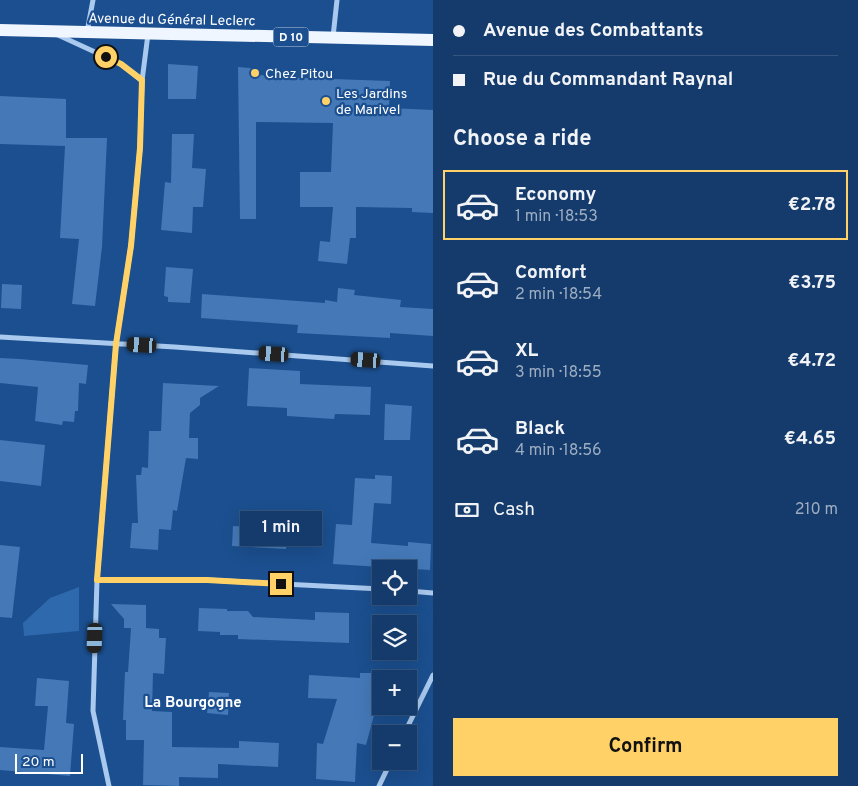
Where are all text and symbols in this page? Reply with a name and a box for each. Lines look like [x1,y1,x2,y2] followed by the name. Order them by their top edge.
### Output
[88,11,256,30] street label: Avenue du Général Leclerc
[483,19,704,43] text: Avenue des Combattants
[274,28,308,46] road number: D 10
[95,46,117,68] route start
[265,66,333,83] place label: Chez Pitou
[249,67,261,79] marker: Chez Pitou
[483,68,733,92] text: Rue du Commandant Raynal
[336,86,407,119] place label: Les Jardins de Marivel
[320,95,332,107] marker: Les Jardins de Marivel
[453,126,591,153] text: Choose a ride
[455,183,500,228] icon: car
[515,183,596,207] text: Economy
[788,193,836,217] text: €2.78
[515,207,598,227] text: 1 min · 18:53
[455,261,500,306] icon: car
[515,261,587,285] text: Comfort
[788,271,836,295] text: €3.75
[515,285,602,305] text: 2 min · 18:54
[126,337,157,353] car
[455,339,500,384] icon: car
[515,339,538,363] text: XL
[258,345,289,363] car
[787,349,836,373] text: €4.72
[350,351,381,369] car
[515,363,602,383] text: 3 min · 18:55
[455,417,500,462] icon: car
[515,417,565,441] text: Black
[784,427,836,451] text: €4.65
[515,441,602,461] text: 4 min · 18:56
[453,496,481,524] icon: cash
[493,498,535,522] text: Cash
[795,500,838,520] text: 210 m
[240,512,322,546] callout: 1 min
[262,518,300,538] text: 1 min
[372,560,417,770] map controls
[372,560,417,605] button: locate
[270,573,292,595] route end
[372,615,417,660] button: layers
[86,623,103,653] car
[372,670,417,715] button: +
[144,694,242,713] district label: La Bourgogne
[453,718,838,776] button: Confirm
[372,725,417,770] button: −
[15,751,82,774] scale bar
[22,754,55,771] text: 20 m

